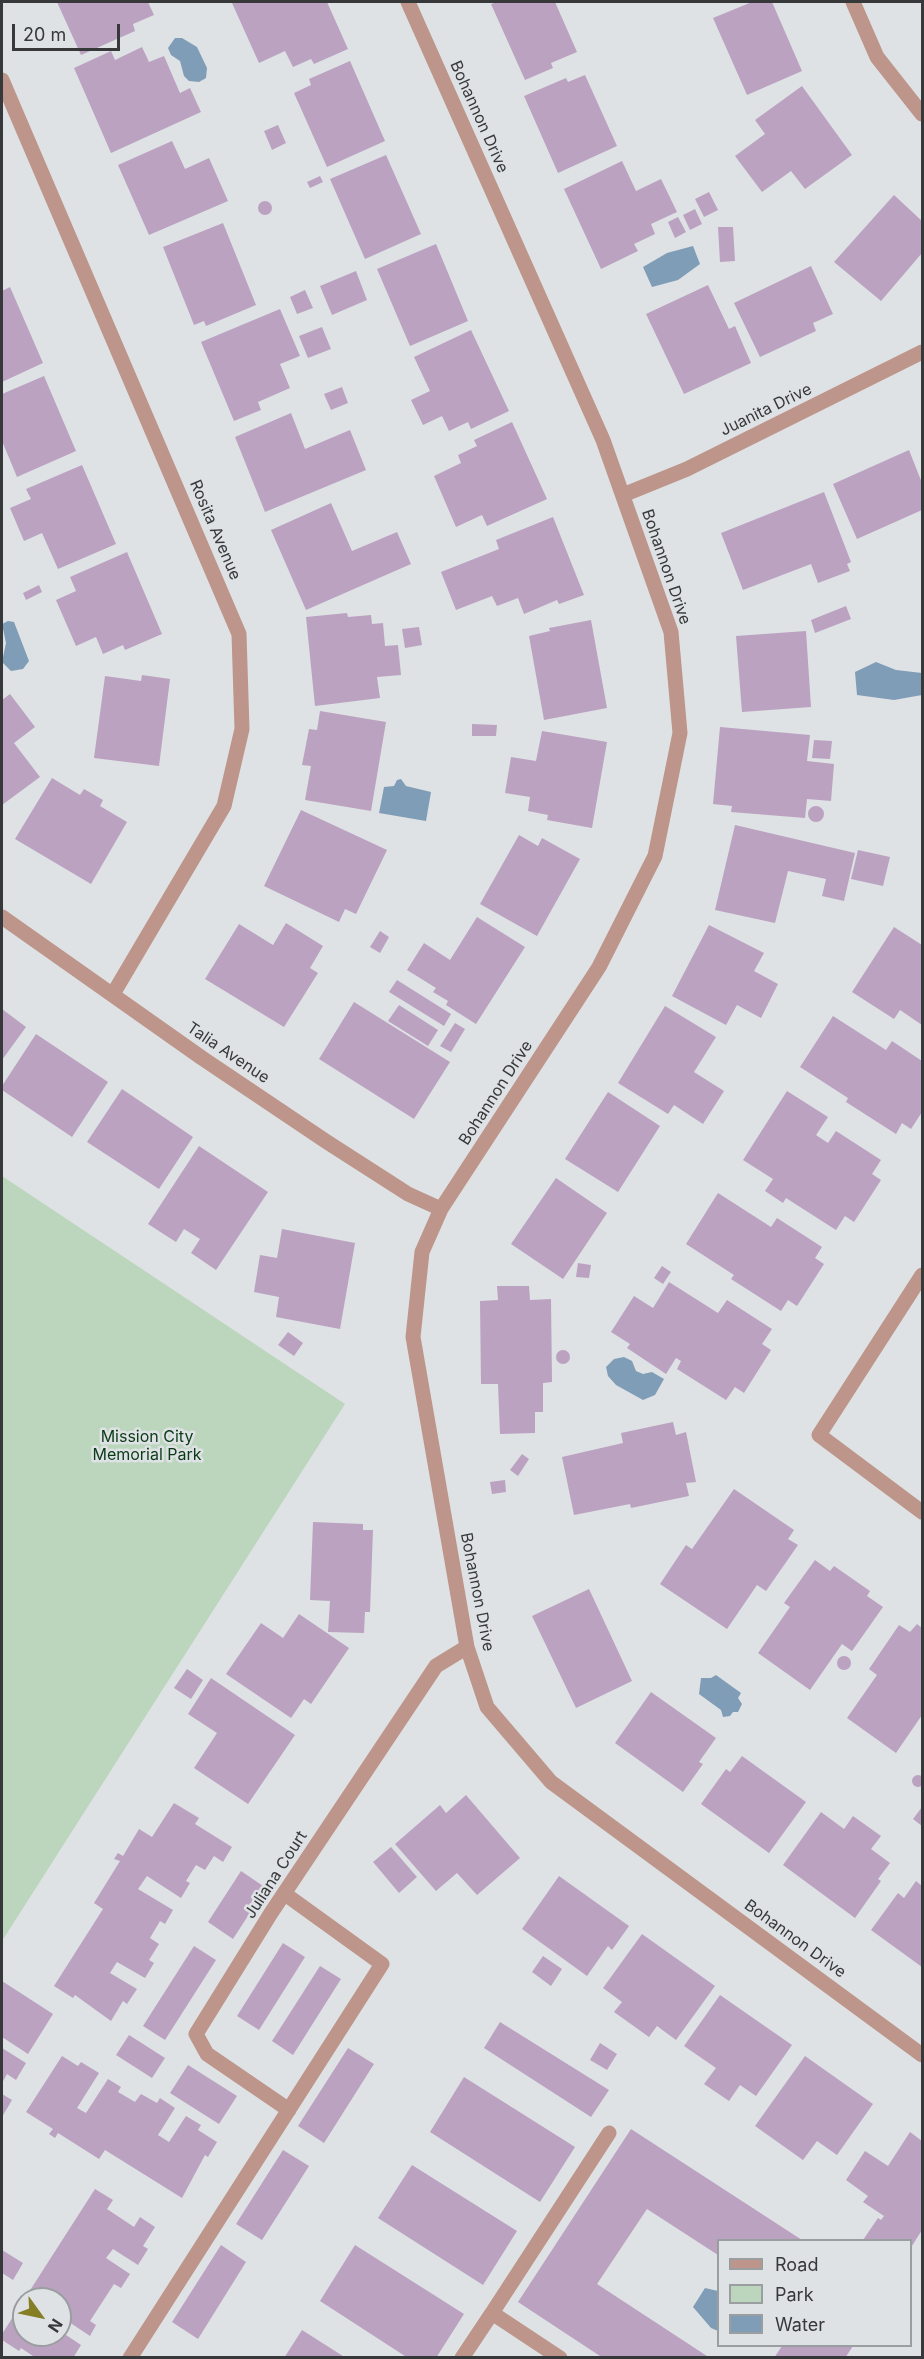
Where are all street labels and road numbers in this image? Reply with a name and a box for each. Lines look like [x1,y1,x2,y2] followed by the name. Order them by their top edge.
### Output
[446,58,512,176] street label: Bohannon Drive
[717,380,815,440] street label: Juanita Drive
[185,477,245,583] street label: Rosita Avenue
[637,507,695,627] street label: Bohannon Drive
[183,1018,273,1088] street label: Talia Avenue
[455,1037,537,1149] street label: Bohannon Drive
[456,1531,498,1653] street label: Bohannon Drive
[241,1828,311,1922] street label: Juliana Court
[741,1896,849,1982] street label: Bohannon Drive

